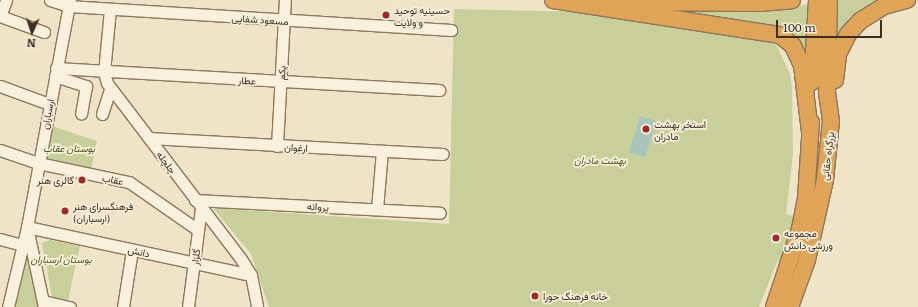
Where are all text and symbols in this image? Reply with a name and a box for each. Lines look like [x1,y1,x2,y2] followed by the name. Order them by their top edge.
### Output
[394,3,450,26] place label: حسینیه توحید و ولایت
[381,10,391,20] marker: حسینیه توحید و ولایت
[231,11,289,27] street label: مسعود شفاپی
[12,12,52,52] north arrow
[778,12,884,38] scale bar
[783,18,816,36] text: 100 m
[26,36,36,52] text: N
[275,66,287,80] street label: یکم
[238,74,256,86] street label: عطار
[38,98,56,130] street label: ارسباران
[654,117,706,140] place label: استخر بهشت مادران
[641,124,651,134] marker: استخر بهشت مادران
[818,131,836,181] street label: بزرگراه حقانی
[284,140,308,154] street label: ارغوان
[43,142,95,154] park label: بوستان عقاب
[155,148,179,176] street label: چلچله
[574,154,626,166] park label: بهشت مادران
[101,171,125,187] street label: عقاب
[37,174,74,186] place label: گالری هنر
[77,175,87,185] marker: گالری هنر
[73,199,133,222] place label: فرهنگسرای هنر (ارسباران)
[307,199,329,213] street label: پروانه
[60,206,70,216] marker: فرهنگسرای هنر (ارسباران)
[784,226,833,250] place label: مجموعه ورزشی دانش
[771,233,781,243] marker: مجموعه ورزشی دانش
[127,243,151,259] street label: دانش
[188,248,202,266] street label: گلزار
[30,253,92,265] park label: بوستان ارسباران
[543,290,608,302] place label: خانه فرهنگ حورا
[530,291,540,301] marker: خانه فرهنگ حورا

